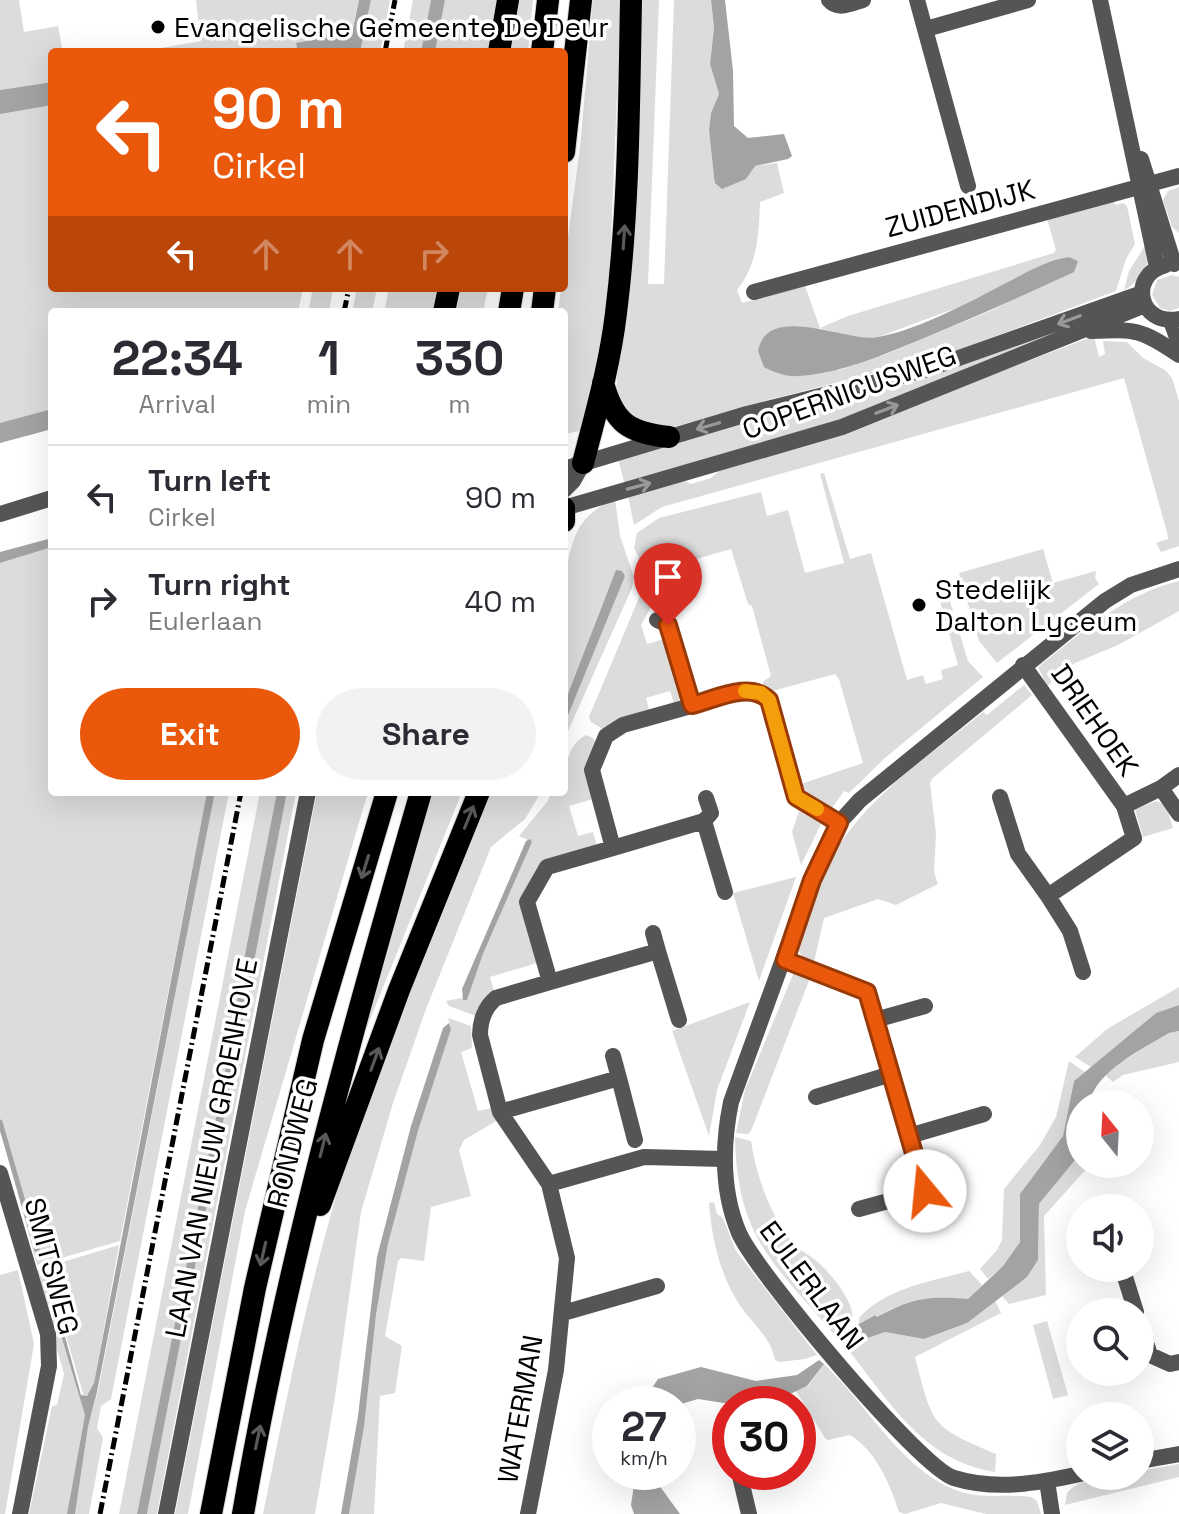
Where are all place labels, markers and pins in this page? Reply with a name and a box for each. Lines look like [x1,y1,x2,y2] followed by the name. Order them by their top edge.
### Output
[174,9,609,45] place label: Evangelische Gemeente De Deur
[149,18,167,36] marker: Evangelische Gemeente De Deur
[634,543,702,625] pin
[935,571,1137,639] place label: Stedelijk Dalton Lyceum
[910,596,928,614] marker: Stedelijk Dalton Lyceum

